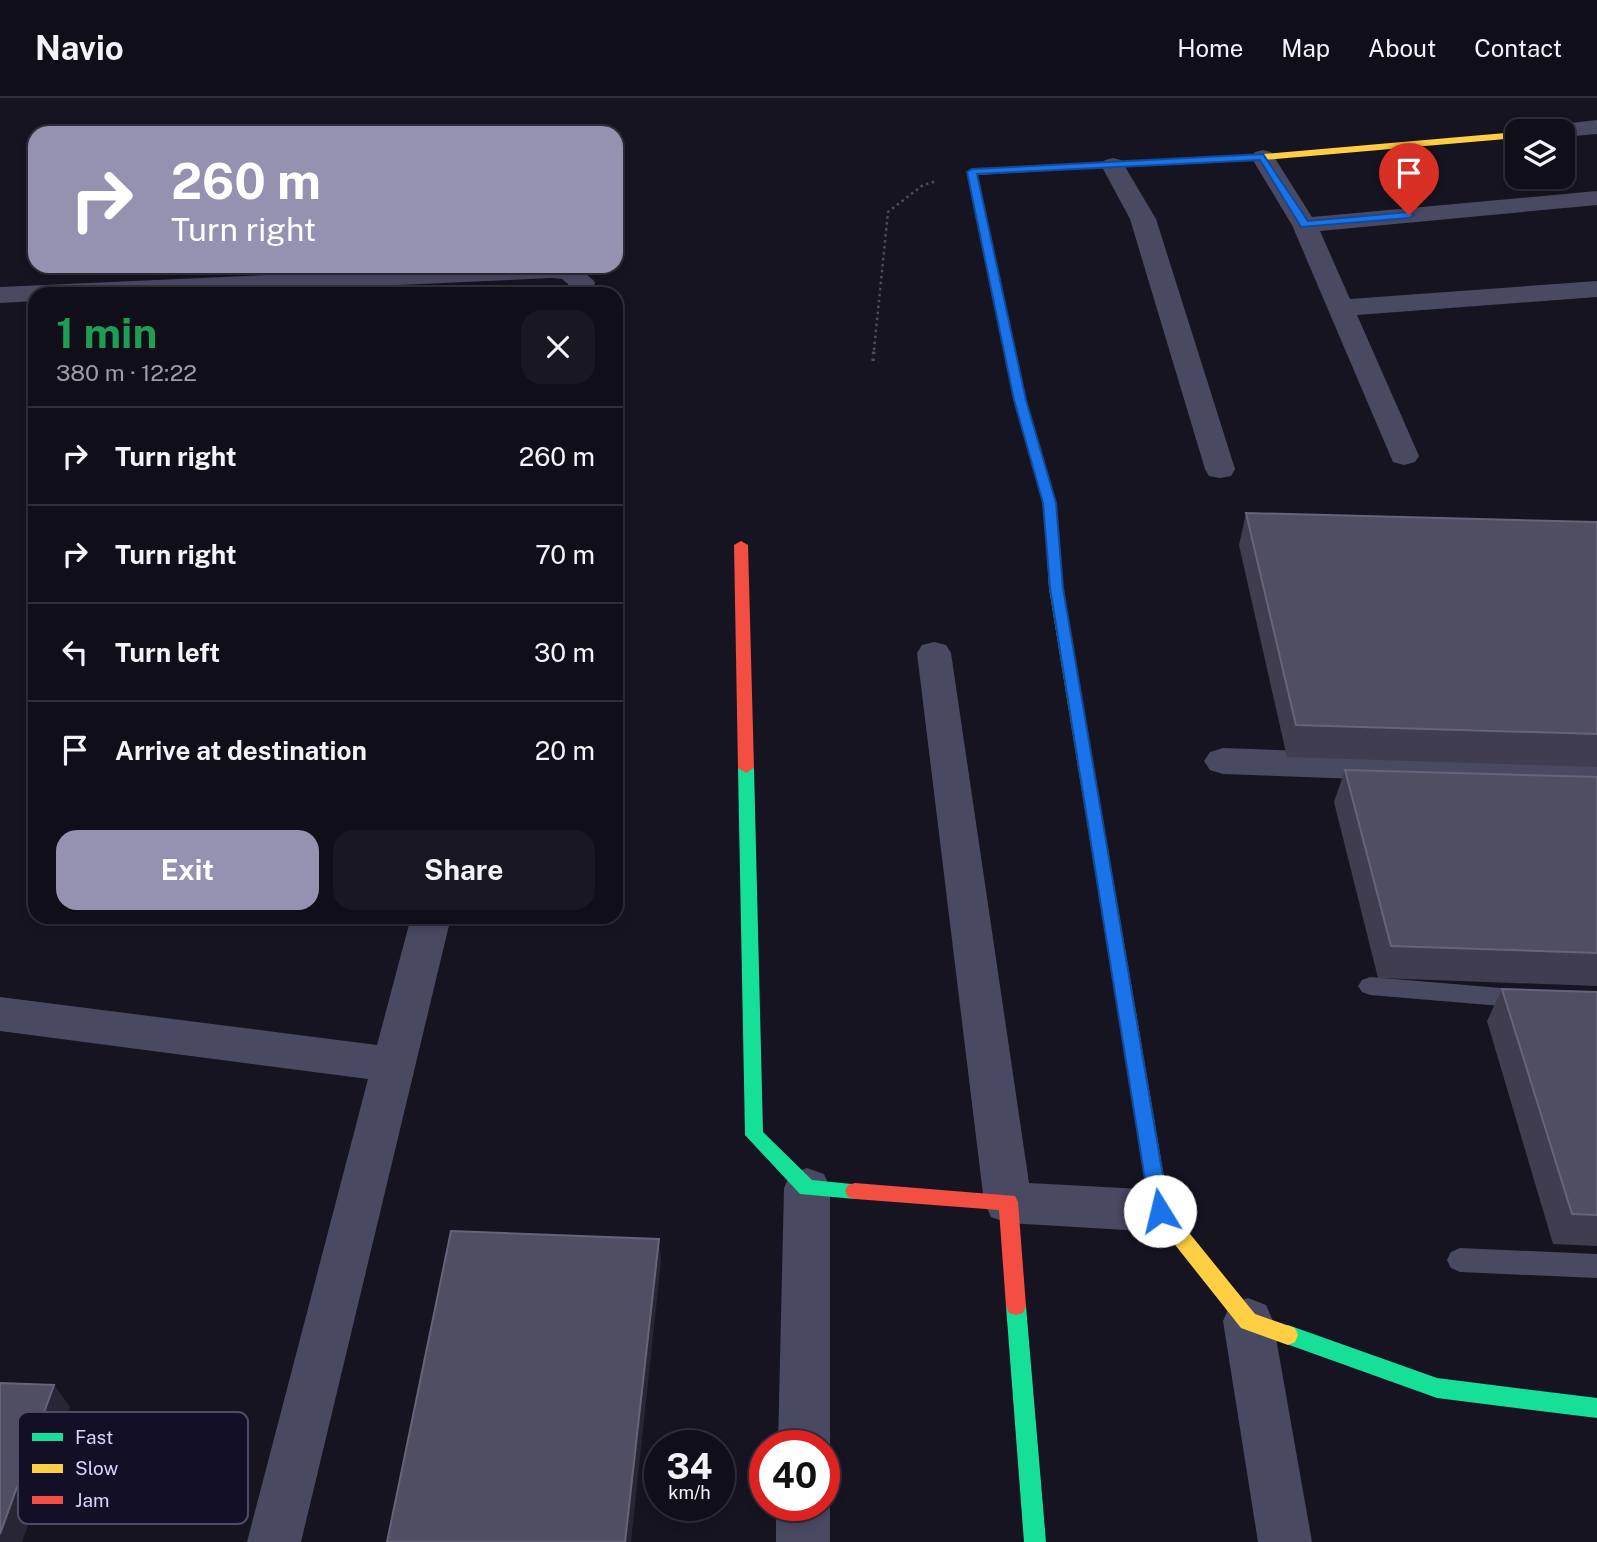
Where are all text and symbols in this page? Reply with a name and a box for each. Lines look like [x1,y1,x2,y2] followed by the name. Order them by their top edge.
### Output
[35,29,124,67] text: Navio
[1177,34,1243,62] text: Home
[1281,34,1330,62] text: Map
[1368,34,1436,62] text: About
[1474,34,1562,62] text: Contact
[1505,119,1575,189] map controls
[1505,119,1575,189] button: layers
[1379,143,1439,215] pin
[171,152,321,210] text: 260 m
[56,154,147,245] icon: right
[1390,154,1428,192] icon: arrive
[171,211,316,248] text: Turn right
[56,308,157,357] text: 1 min
[521,310,595,384] button: close
[56,359,197,386] text: 380 m · 12:22
[56,437,94,475] icon: right
[115,441,237,472] text: Turn right
[519,441,595,472] text: 260 m
[56,535,94,573] icon: right
[115,539,237,570] text: Turn right
[535,539,595,570] text: 70 m
[56,633,94,671] icon: left
[115,637,220,668] text: Turn left
[534,637,595,668] text: 30 m
[56,731,94,769] icon: arrive
[115,735,367,766] text: Arrive at destination
[535,735,595,766] text: 20 m
[56,830,319,910] button: Exit
[333,830,595,910] button: Share
[1123,1174,1197,1248] position arrow
[18,1412,248,1524] legend
[75,1426,113,1448] text: Fast
[749,1430,840,1521] speed limit sign: 40
[666,1446,713,1487] text: 34
[75,1457,119,1479] text: Slow
[668,1482,711,1503] text: km/h
[75,1489,109,1511] text: Jam

